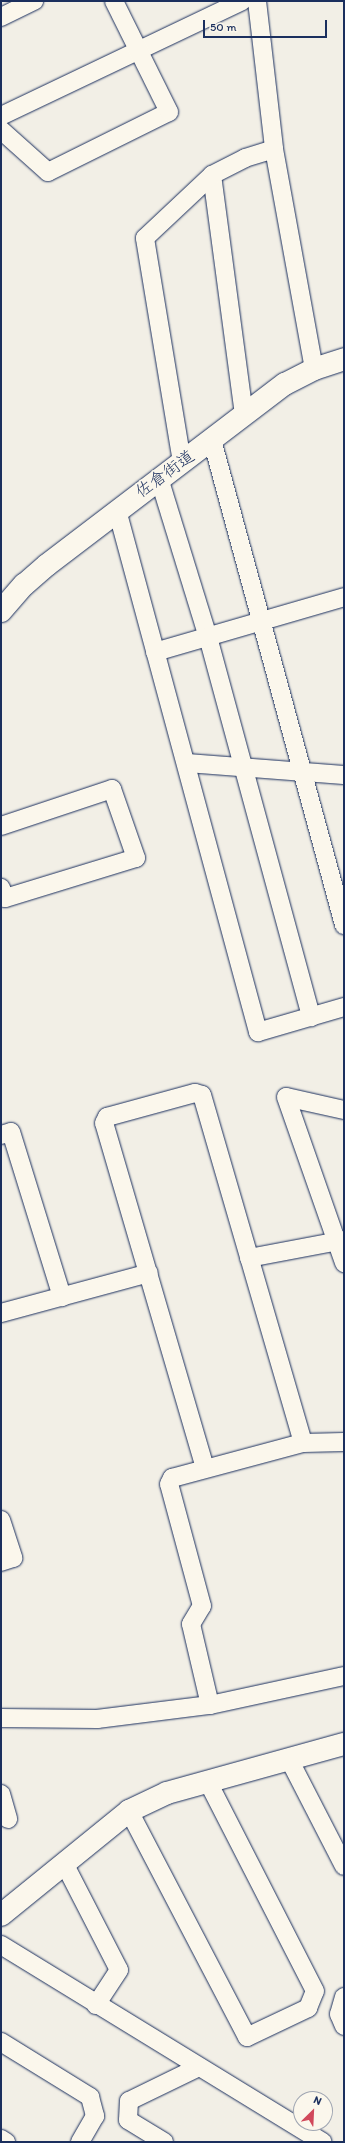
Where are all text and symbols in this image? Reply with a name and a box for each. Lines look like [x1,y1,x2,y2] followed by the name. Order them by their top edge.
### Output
[205,12,329,38] scale bar
[210,20,236,34] text: 50 m
[131,446,199,502] street label: 佐倉街道
[293,2091,333,2131] north arrow
[312,2093,324,2108] text: N

